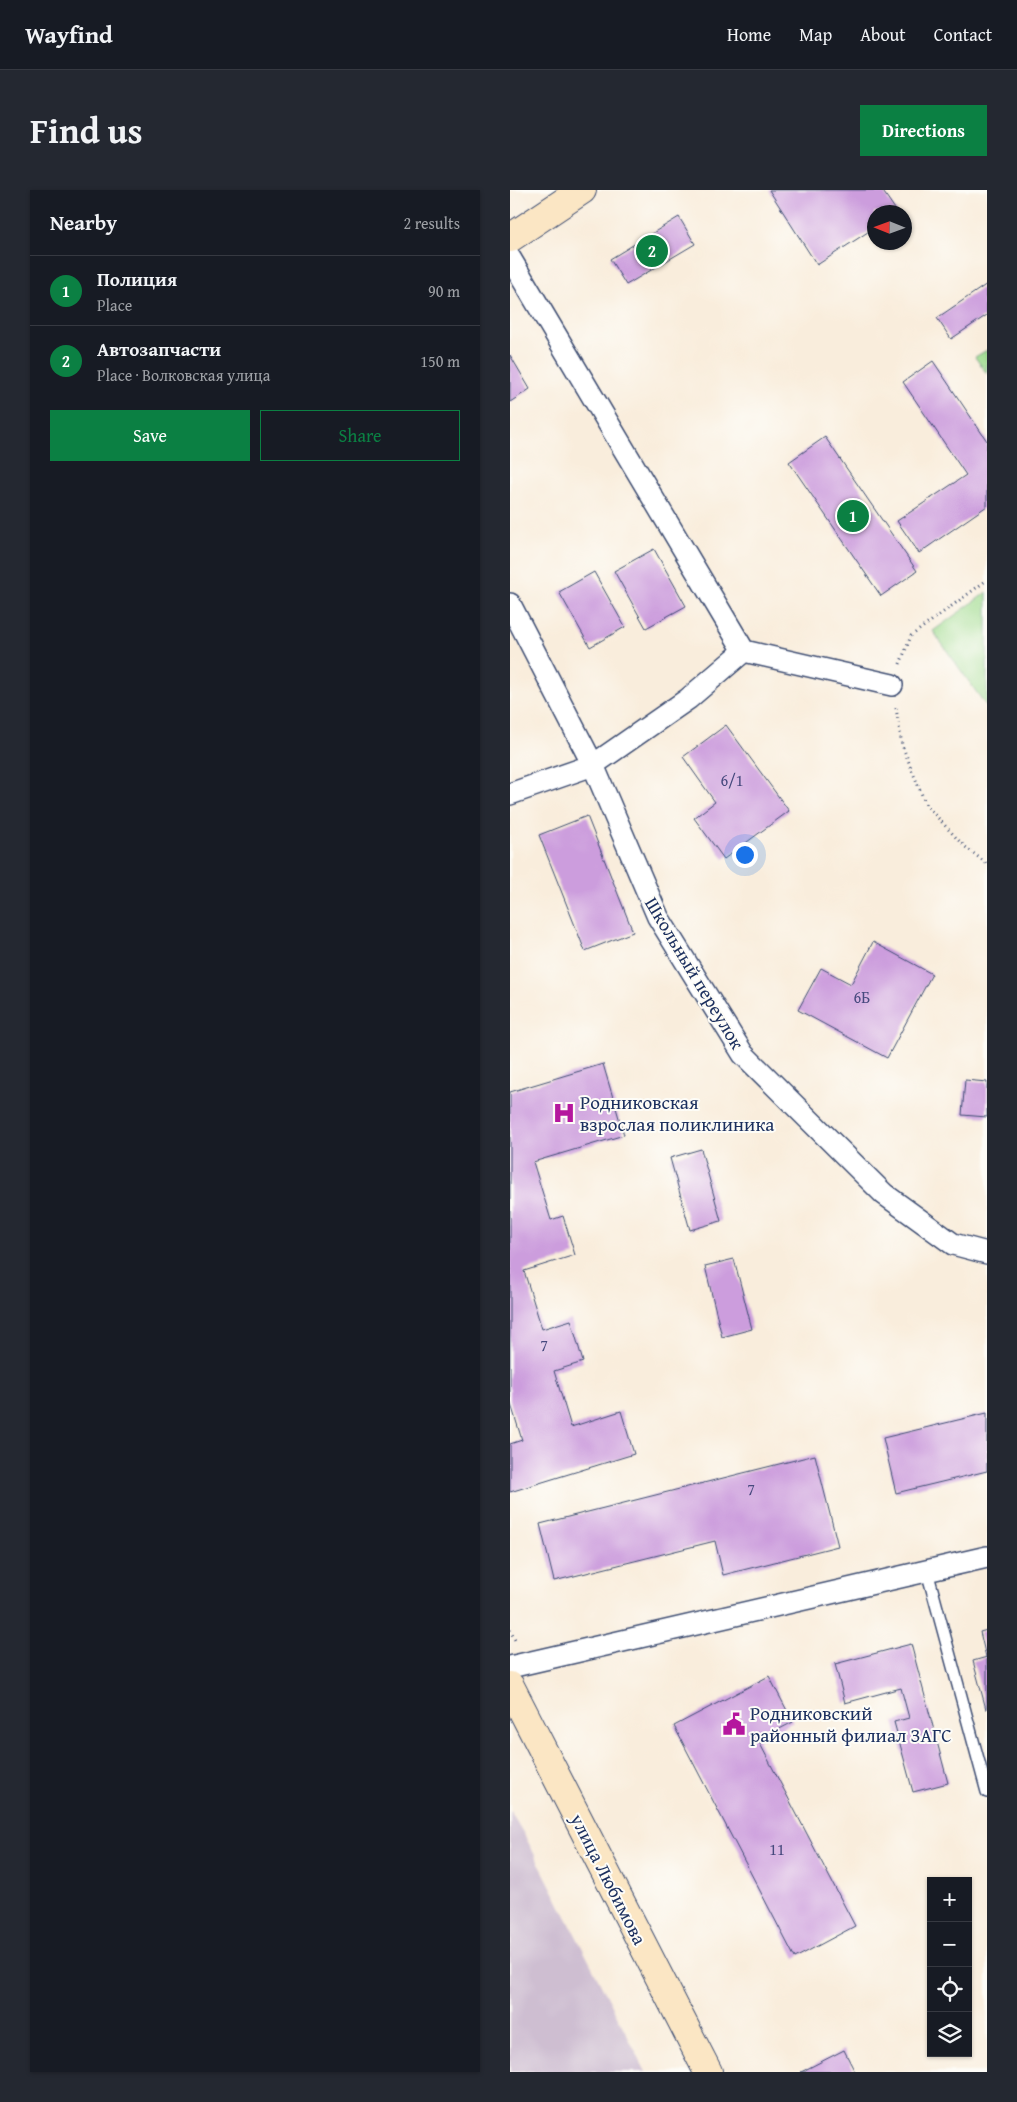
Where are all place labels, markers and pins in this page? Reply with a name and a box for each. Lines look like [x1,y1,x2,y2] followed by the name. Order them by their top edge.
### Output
[636,232,668,270] pin: 2
[837,497,869,535] pin: 1
[580,1088,774,1138] place label: Родниковская взрослая поликлиника
[551,1100,577,1126] hospital icon: Родниковская взрослая поликлиника
[750,1699,952,1749] place label: Родниковский районный филиал ЗАГС
[721,1711,747,1737] public building icon: Родниковский районный филиал ЗАГС

